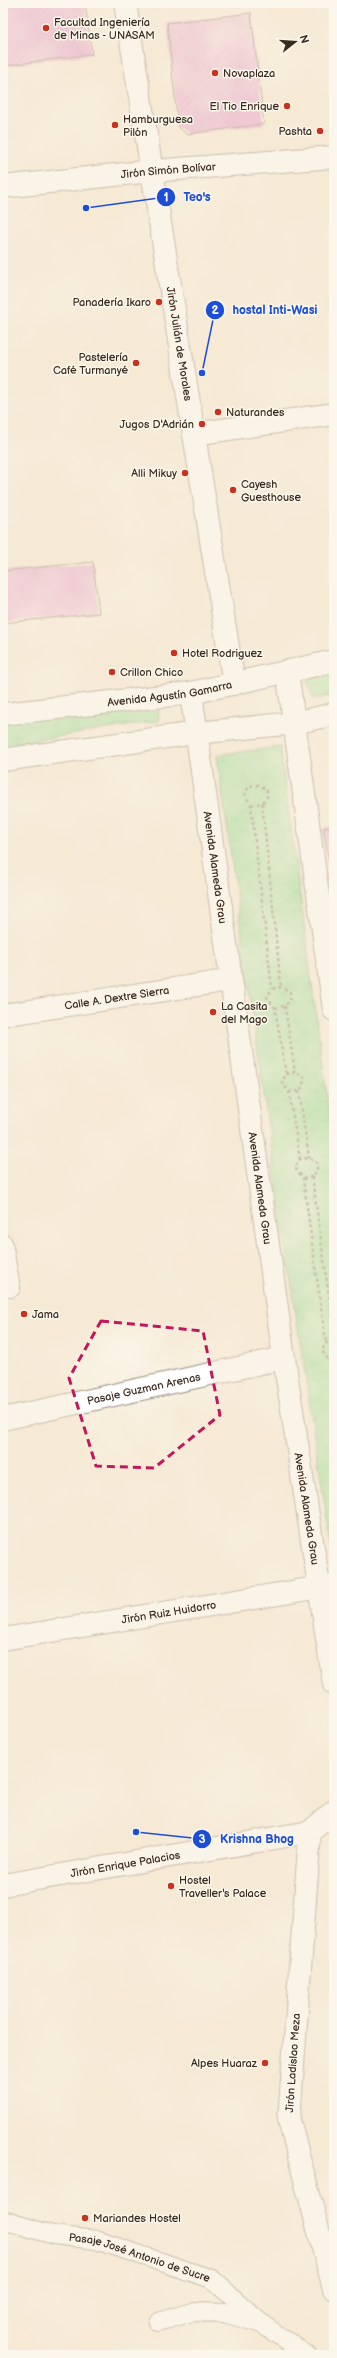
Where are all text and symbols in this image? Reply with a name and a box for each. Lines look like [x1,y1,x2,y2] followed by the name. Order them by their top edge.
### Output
[54,16,155,42] place label: Facultad Ingeniería de Minas - UNASAM
[275,22,315,62] north arrow
[41,23,51,33] marker: Facultad Ingeniería de Minas - UNASAM
[297,33,312,45] text: N
[223,67,275,80] place label: Novaplaza
[210,68,220,78] marker: Novaplaza
[210,100,279,113] place label: El Tio Enrique
[282,101,292,111] marker: El Tio Enrique
[123,113,193,139] place label: Hamburguesa Pilón
[110,120,120,130] marker: Hamburguesa Pilón
[278,125,312,138] place label: Pashta
[315,126,325,136] marker: Pashta
[120,160,217,181] street label: Jirón Simón Bolívar
[156,185,219,209] callout: Teo's
[163,190,169,205] text: 1
[183,190,211,205] text: Teo's
[164,286,195,402] street label: Jirón Julián de Morales
[72,296,151,309] place label: Panadería Ikaro
[154,297,164,307] marker: Panadería Ikaro
[205,298,326,322] callout: hostal Inti-Wasi
[211,303,219,318] text: 2
[232,303,318,318] text: hostal Inti-Wasi
[53,351,128,377] place label: Pastelería Café Turmanyé
[131,358,141,368] marker: Pastelería Café Turmanyé
[226,406,285,419] place label: Naturandes
[213,407,223,417] marker: Naturandes
[120,418,194,431] place label: Jugos D'Adrián
[197,419,207,429] marker: Jugos D'Adrián
[131,467,177,480] place label: Alli Mikuy
[180,468,190,478] marker: Alli Mikuy
[241,478,302,504] place label: Cayesh Guesthouse
[228,485,238,495] marker: Cayesh Guesthouse
[182,647,263,660] place label: Hotel Rodriguez
[169,648,179,658] marker: Hotel Rodriguez
[120,666,183,679] place label: Crillon Chico
[107,667,117,677] marker: Crillon Chico
[107,678,233,709] street label: Avenida Agustín Gamarra
[201,810,230,924] street label: Avenida Alameda Grau
[63,983,170,1012] street label: Calle A. Dextre Sierra
[221,1000,268,1026] place label: La Casita del Mago
[208,1007,218,1017] marker: La Casita del Mago
[246,1131,275,1245] street label: Avenida Alameda Grau
[32,1308,59,1321] place label: Jama
[19,1309,29,1319] marker: Jama
[86,1370,202,1407] street label: Pasaje Guzman Arenas
[292,1452,322,1566] street label: Avenida Alameda Grau
[120,1598,217,1626] street label: Jirón Ruiz Huidorro
[192,1827,302,1851] callout: Krishna Bhog
[198,1832,206,1847] text: 3
[220,1832,294,1847] text: Krishna Bhog
[69,1848,182,1880] street label: Jirón Enrique Palacios
[179,1874,267,1900] place label: Hostel Traveller's Palace
[166,1881,176,1891] marker: Hostel Traveller's Palace
[283,2013,303,2113] street label: Jirón Ladislao Meza
[191,2057,258,2070] place label: Alpes Huaraz
[260,2058,270,2068] marker: Alpes Huaraz
[93,2212,181,2225] place label: Mariandes Hostel
[80,2213,90,2223] marker: Mariandes Hostel
[68,2230,213,2285] street label: Pasaje José Antonio de Sucre

